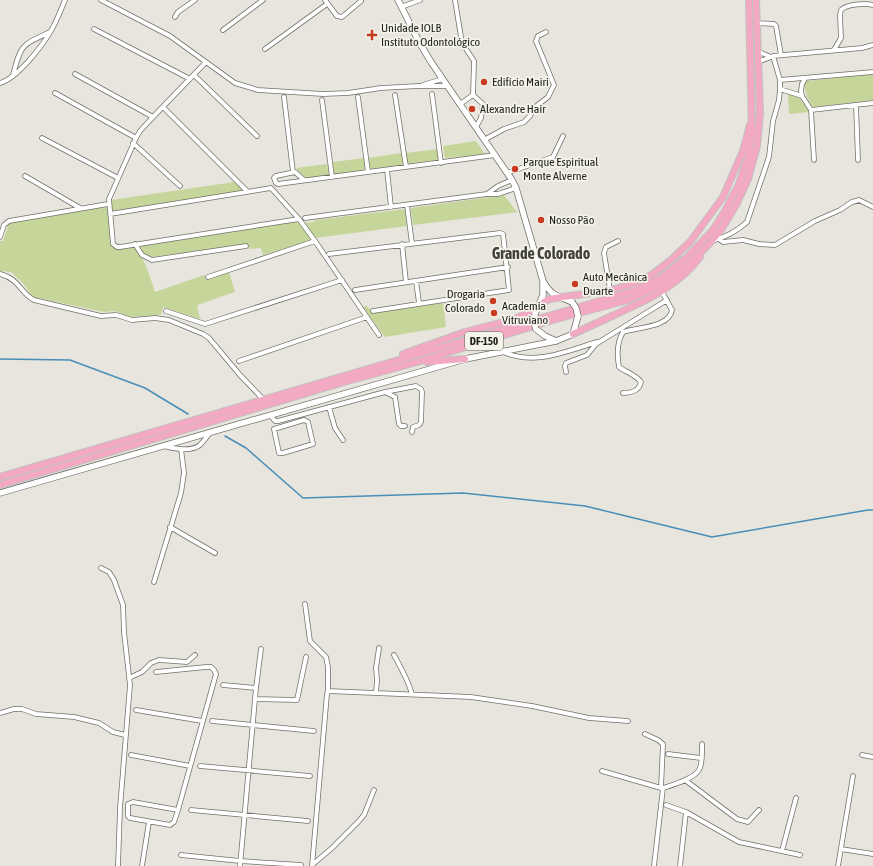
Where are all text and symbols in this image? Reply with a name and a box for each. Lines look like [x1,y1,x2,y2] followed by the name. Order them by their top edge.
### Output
[381,21,480,49] place label: Unidade IOLB Instituto Odontológico
[366,29,378,41] marker: Unidade IOLB Instituto Odontológico
[492,75,549,89] place label: Edifício Mairi
[479,77,489,87] marker: Edifício Mairi
[480,102,546,116] place label: Alexandre Hair
[467,104,477,114] marker: Alexandre Hair
[523,155,599,183] place label: Parque Espiritual Monte Alverne
[510,164,520,174] marker: Parque Espiritual Monte Alverne
[549,213,595,227] place label: Nosso Pão
[536,215,546,225] marker: Nosso Pão
[492,244,591,262] district label: Grande Colorado
[583,270,647,298] place label: Auto Mecânica Duarte
[570,279,580,289] marker: Auto Mecânica Duarte
[445,287,485,315] place label: Drogaria Colorado
[488,296,498,306] marker: Drogaria Colorado
[502,299,549,327] place label: Academia Vitruviano
[489,308,499,318] marker: Academia Vitruviano
[465,332,503,350] road number: DF-150

